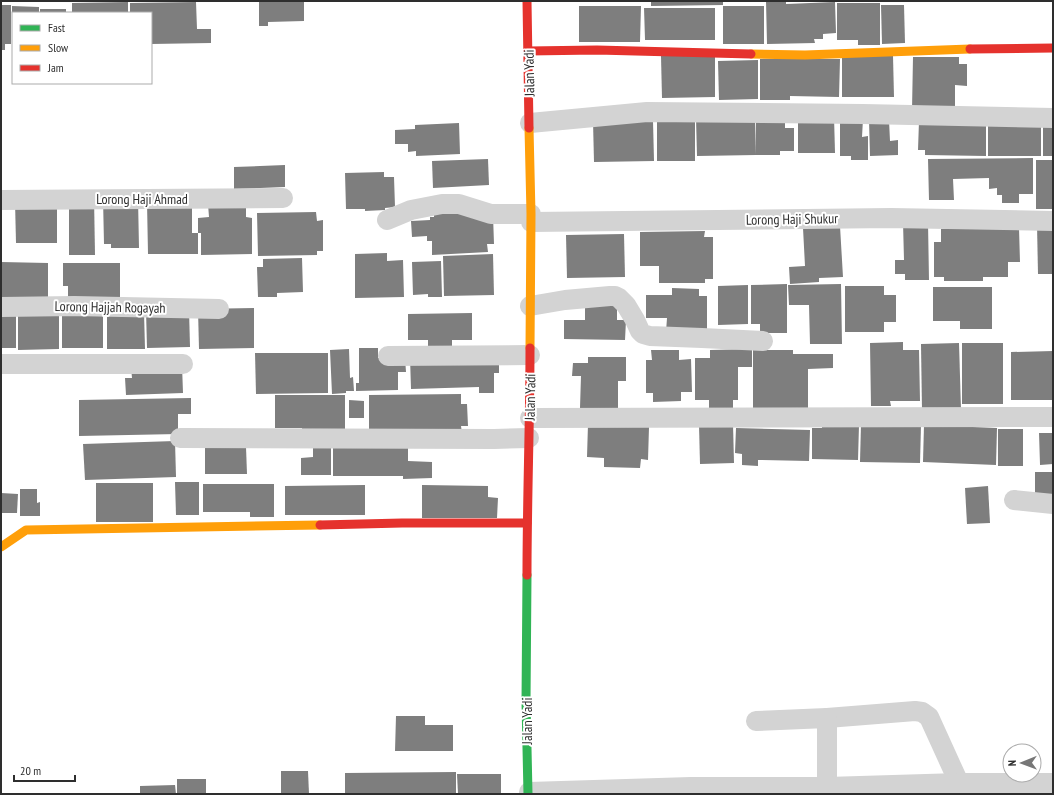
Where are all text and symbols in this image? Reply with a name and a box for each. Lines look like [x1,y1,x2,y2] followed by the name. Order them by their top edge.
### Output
[12,12,152,84] legend
[48,20,66,35] text: Fast
[48,40,69,55] text: Slow
[520,49,538,98] street label: Jalan Yadi
[47,60,64,75] text: Jam
[96,190,188,208] street label: Lorong Haji Ahmad
[746,209,838,229] street label: Lorong Haji Shukur
[54,297,166,317] street label: Lorong Hajjah Rogayah
[521,373,539,422] street label: Jalan Yadi
[518,698,536,745] street label: Jalan Yadi
[1002,743,1042,783] north arrow
[14,757,75,783] scale bar
[1005,760,1019,766] text: N
[20,763,41,778] text: 20 m

